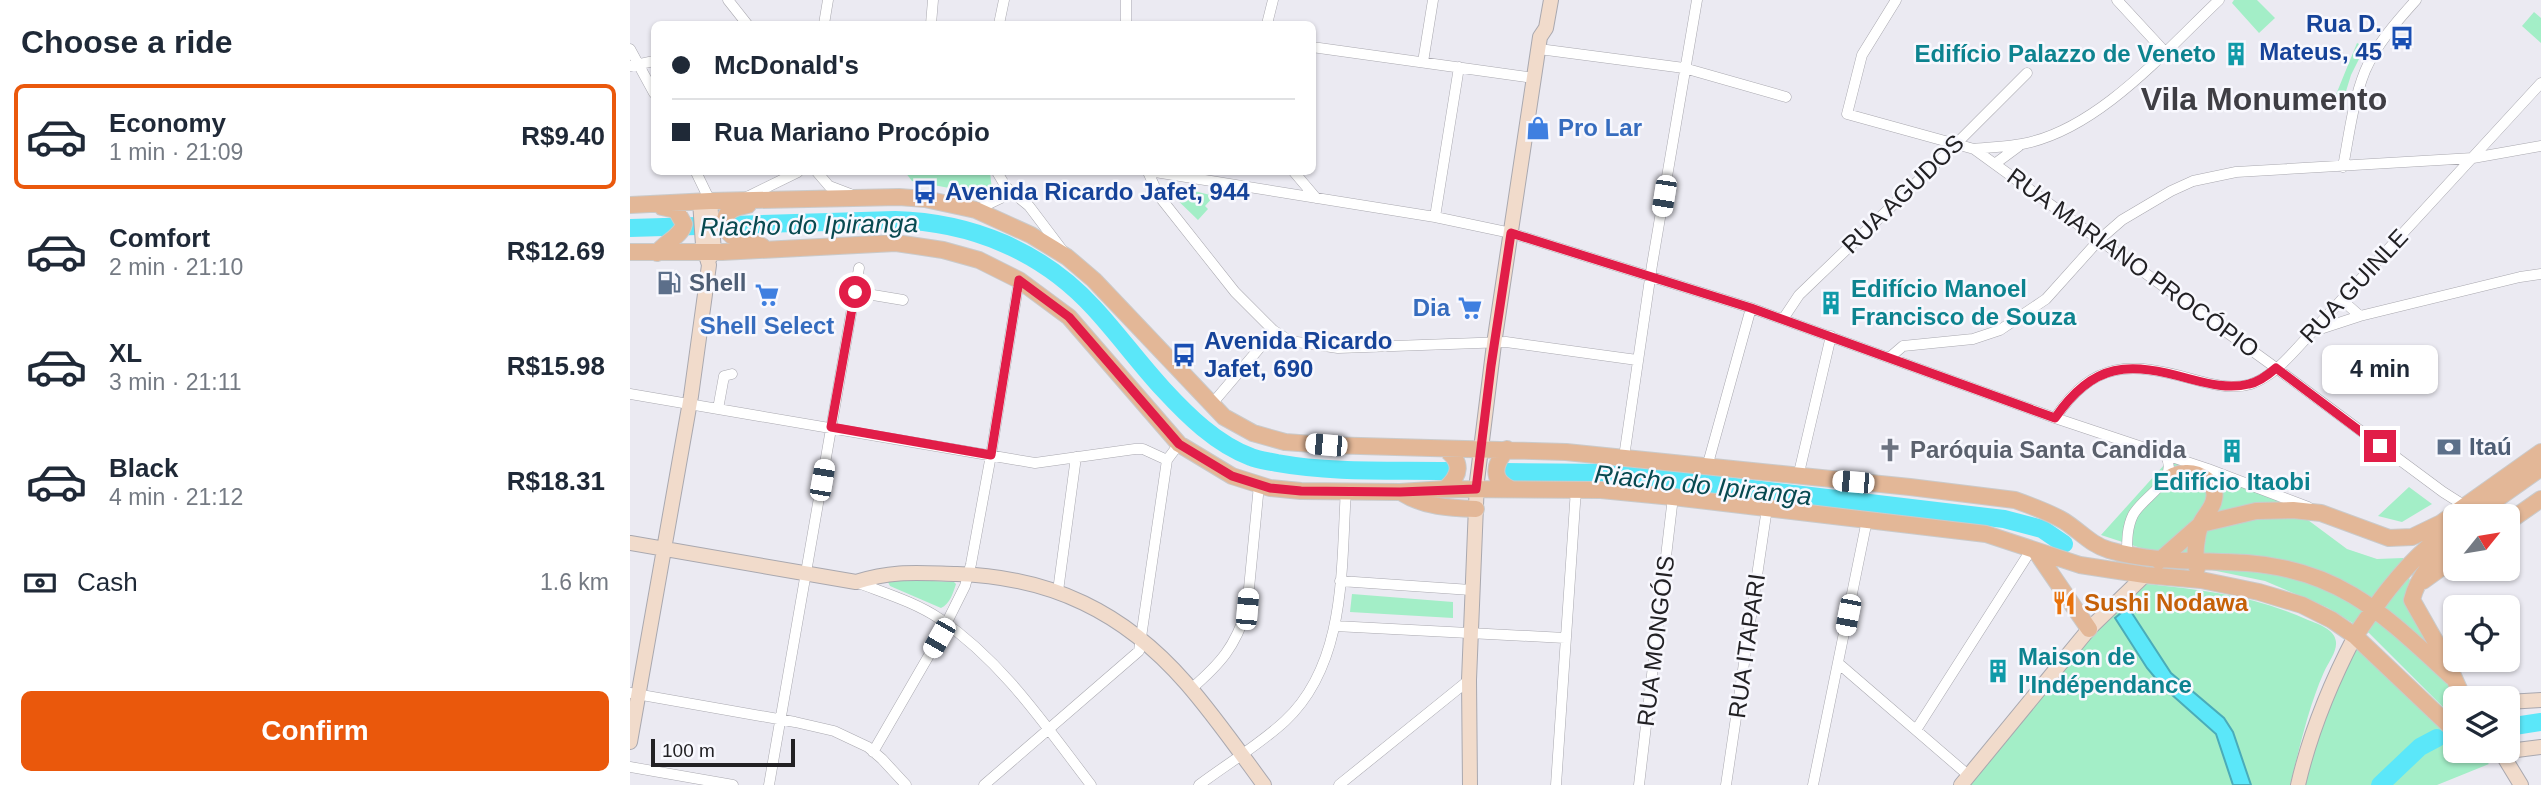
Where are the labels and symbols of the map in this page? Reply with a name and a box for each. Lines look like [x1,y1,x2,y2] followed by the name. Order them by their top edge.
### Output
[2259,10,2382,65] place label: Rua D. Mateus, 45
[2388,24,2416,52] bus stop icon: Rua D. Mateus, 45
[1915,40,2216,67] place label: Edifício Palazzo de Veneto
[2222,40,2250,68] building icon: Edifício Palazzo de Veneto
[2141,81,2387,117] district label: Vila Monumento
[1524,114,1552,142] shop icon: Pro Lar
[1558,114,1642,141] place label: Pro Lar
[1836,129,1969,258] street label: RUA AGUDOS
[2002,162,2264,363] street label: RUA MARIANO PROCÓPIO
[1651,174,1678,218] car
[911,178,939,206] bus stop icon: Avenida Ricardo Jafet, 944
[945,178,1250,205] place label: Avenida Ricardo Jafet, 944
[700,208,918,242] water label: Riacho do Ipiranga
[2294,223,2413,348] street label: RUA GUINLE
[655,269,683,297] fuel station icon: Shell
[689,269,746,296] place label: Shell
[1851,275,2077,330] place label: Edifício Manoel Francisco de Souza
[839,276,871,308] route start
[753,281,781,309] supermarket icon: Shell Select
[1817,289,1845,317] building icon: Edifício Manoel Francisco de Souza
[1413,294,1451,321] place label: Dia
[1456,294,1484,322] supermarket icon: Dia
[700,312,834,339] place label: Shell Select
[1204,327,1393,382] place label: Avenida Ricardo Jafet, 690
[1170,341,1198,369] bus stop icon: Avenida Ricardo Jafet, 690
[2322,344,2438,394] callout: 4 min
[2364,430,2396,462] route end
[1305,433,1348,457] car
[2435,433,2463,461] bank icon: Itaú
[2469,433,2512,460] place label: Itaú
[1876,436,1904,464] church icon: Paróquia Santa Candida
[1910,436,2187,463] place label: Paróquia Santa Candida
[2218,437,2246,465] building icon: Edifício Itaobi
[809,457,836,503] car
[1593,459,1813,511] water label: Riacho do Ipiranga
[2153,468,2311,495] place label: Edifício Itaobi
[1832,470,1875,494] car
[2443,504,2520,581] north arrow
[1632,554,1679,728] street label: RUA MONGÓIS
[1723,572,1770,720] street label: RUA ITAPARI
[1235,587,1260,631] car
[2050,589,2078,617] restaurant icon: Sushi Nodawa
[2084,589,2249,616] place label: Sushi Nodawa
[1834,592,1863,638] car
[920,615,959,661] car
[2018,643,2192,698] place label: Maison de l'Indépendance
[1984,657,2012,685] building icon: Maison de l'Indépendance
[651,736,794,768] scale bar

